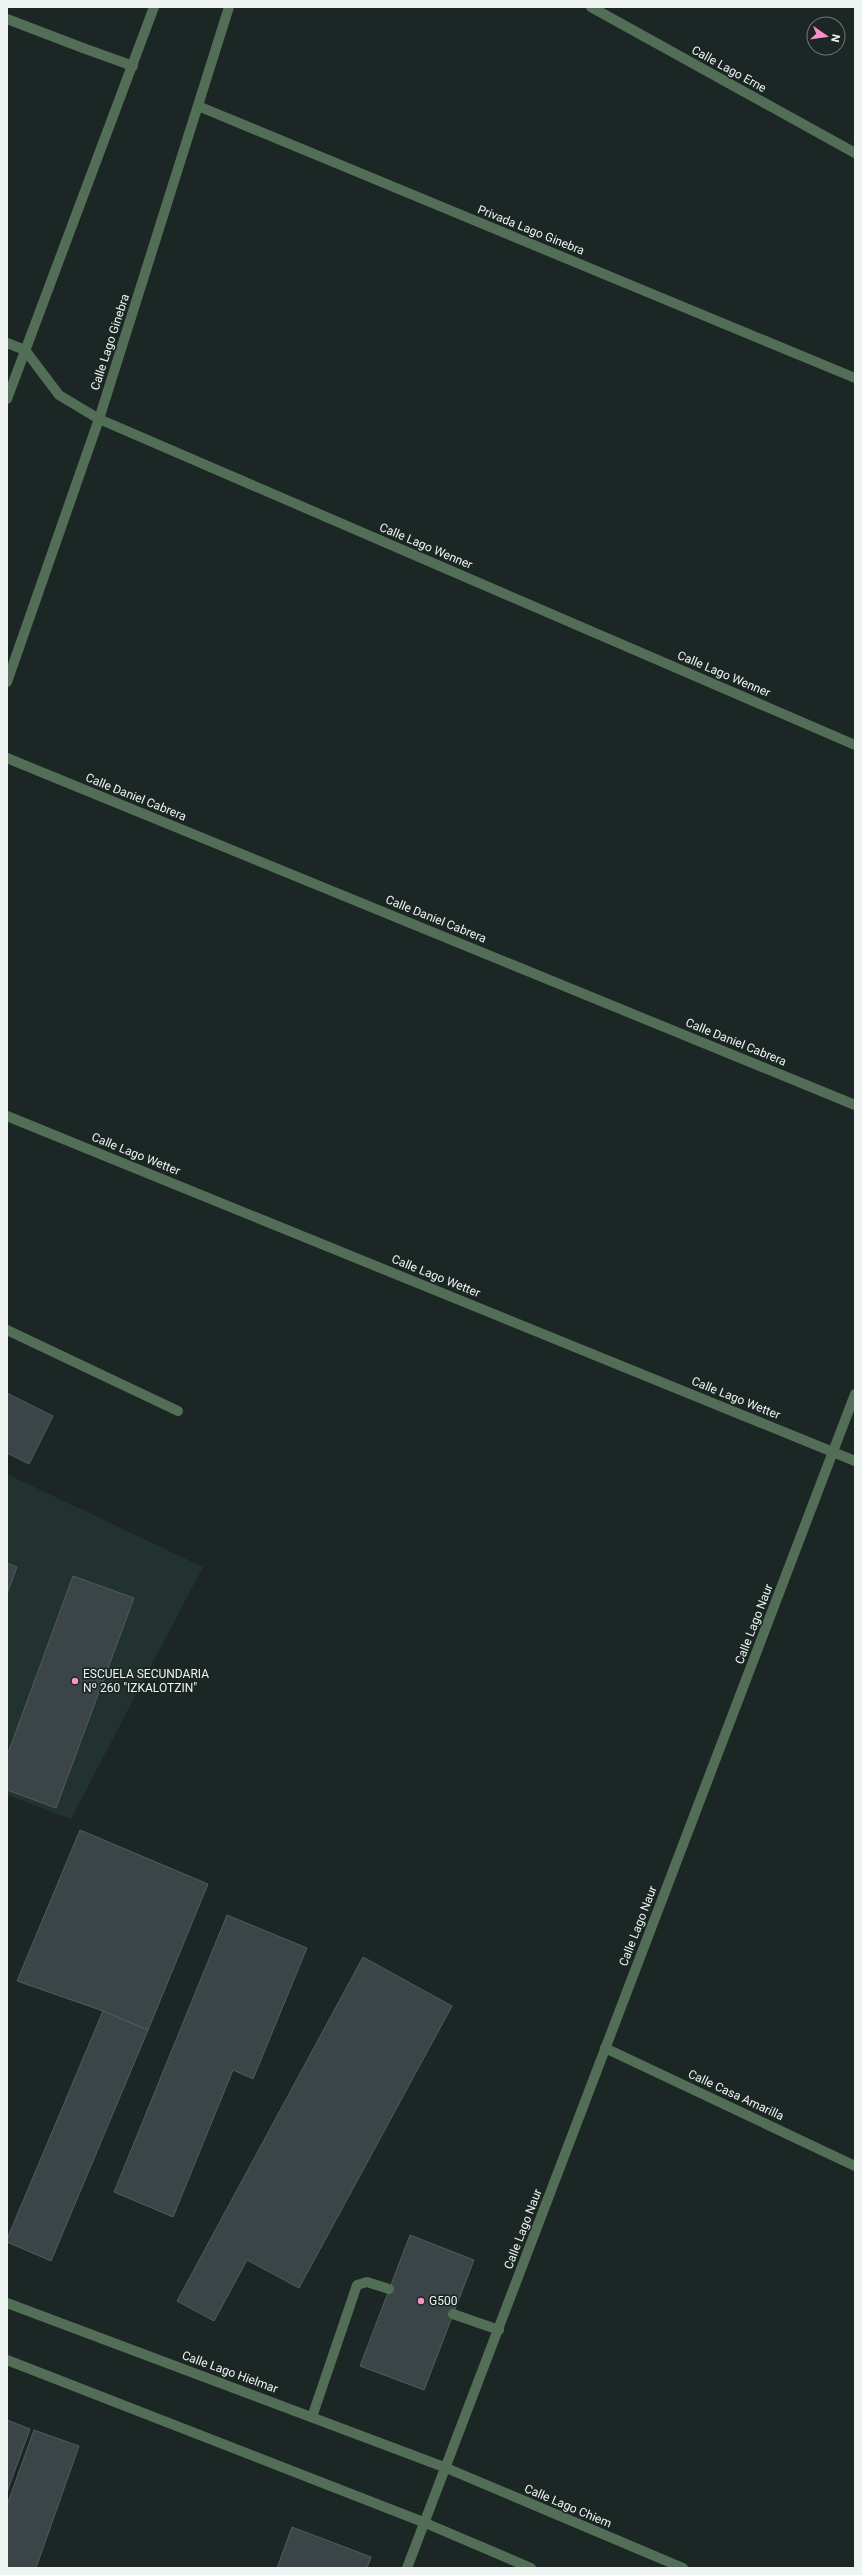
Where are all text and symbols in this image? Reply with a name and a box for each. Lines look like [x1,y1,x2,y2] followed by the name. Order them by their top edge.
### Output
[806,16,846,56] north arrow
[828,33,842,44] text: N
[689,43,769,95] street label: Calle Lago Erne
[476,202,586,258] street label: Privada Lago Ginebra
[88,292,132,392] street label: Calle Lago Ginebra
[377,520,475,572] street label: Calle Lago Wenner
[675,648,773,700] street label: Calle Lago Wenner
[84,770,188,824] street label: Calle Daniel Cabrera
[384,892,488,946] street label: Calle Daniel Cabrera
[684,1015,788,1069] street label: Calle Daniel Cabrera
[90,1130,182,1178] street label: Calle Lago Wetter
[390,1252,482,1300] street label: Calle Lago Wetter
[690,1374,782,1422] street label: Calle Lago Wetter
[732,1582,776,1666] street label: Calle Lago Naur
[83,1667,209,1695] place label: ESCUELA SECUNDARIA Nº 260 "IZKALOTZIN"
[70,1676,80,1686] marker: ESCUELA SECUNDARIA Nº 260 "IZKALOTZIN"
[616,1884,660,1968] street label: Calle Lago Naur
[686,2067,786,2123] street label: Calle Casa Amarilla
[501,2187,545,2271] street label: Calle Lago Naur
[429,2294,458,2308] place label: G500
[416,2296,426,2306] marker: G500
[180,2348,280,2396] street label: Calle Lago Hielmar
[522,2481,614,2531] street label: Calle Lago Chiem

